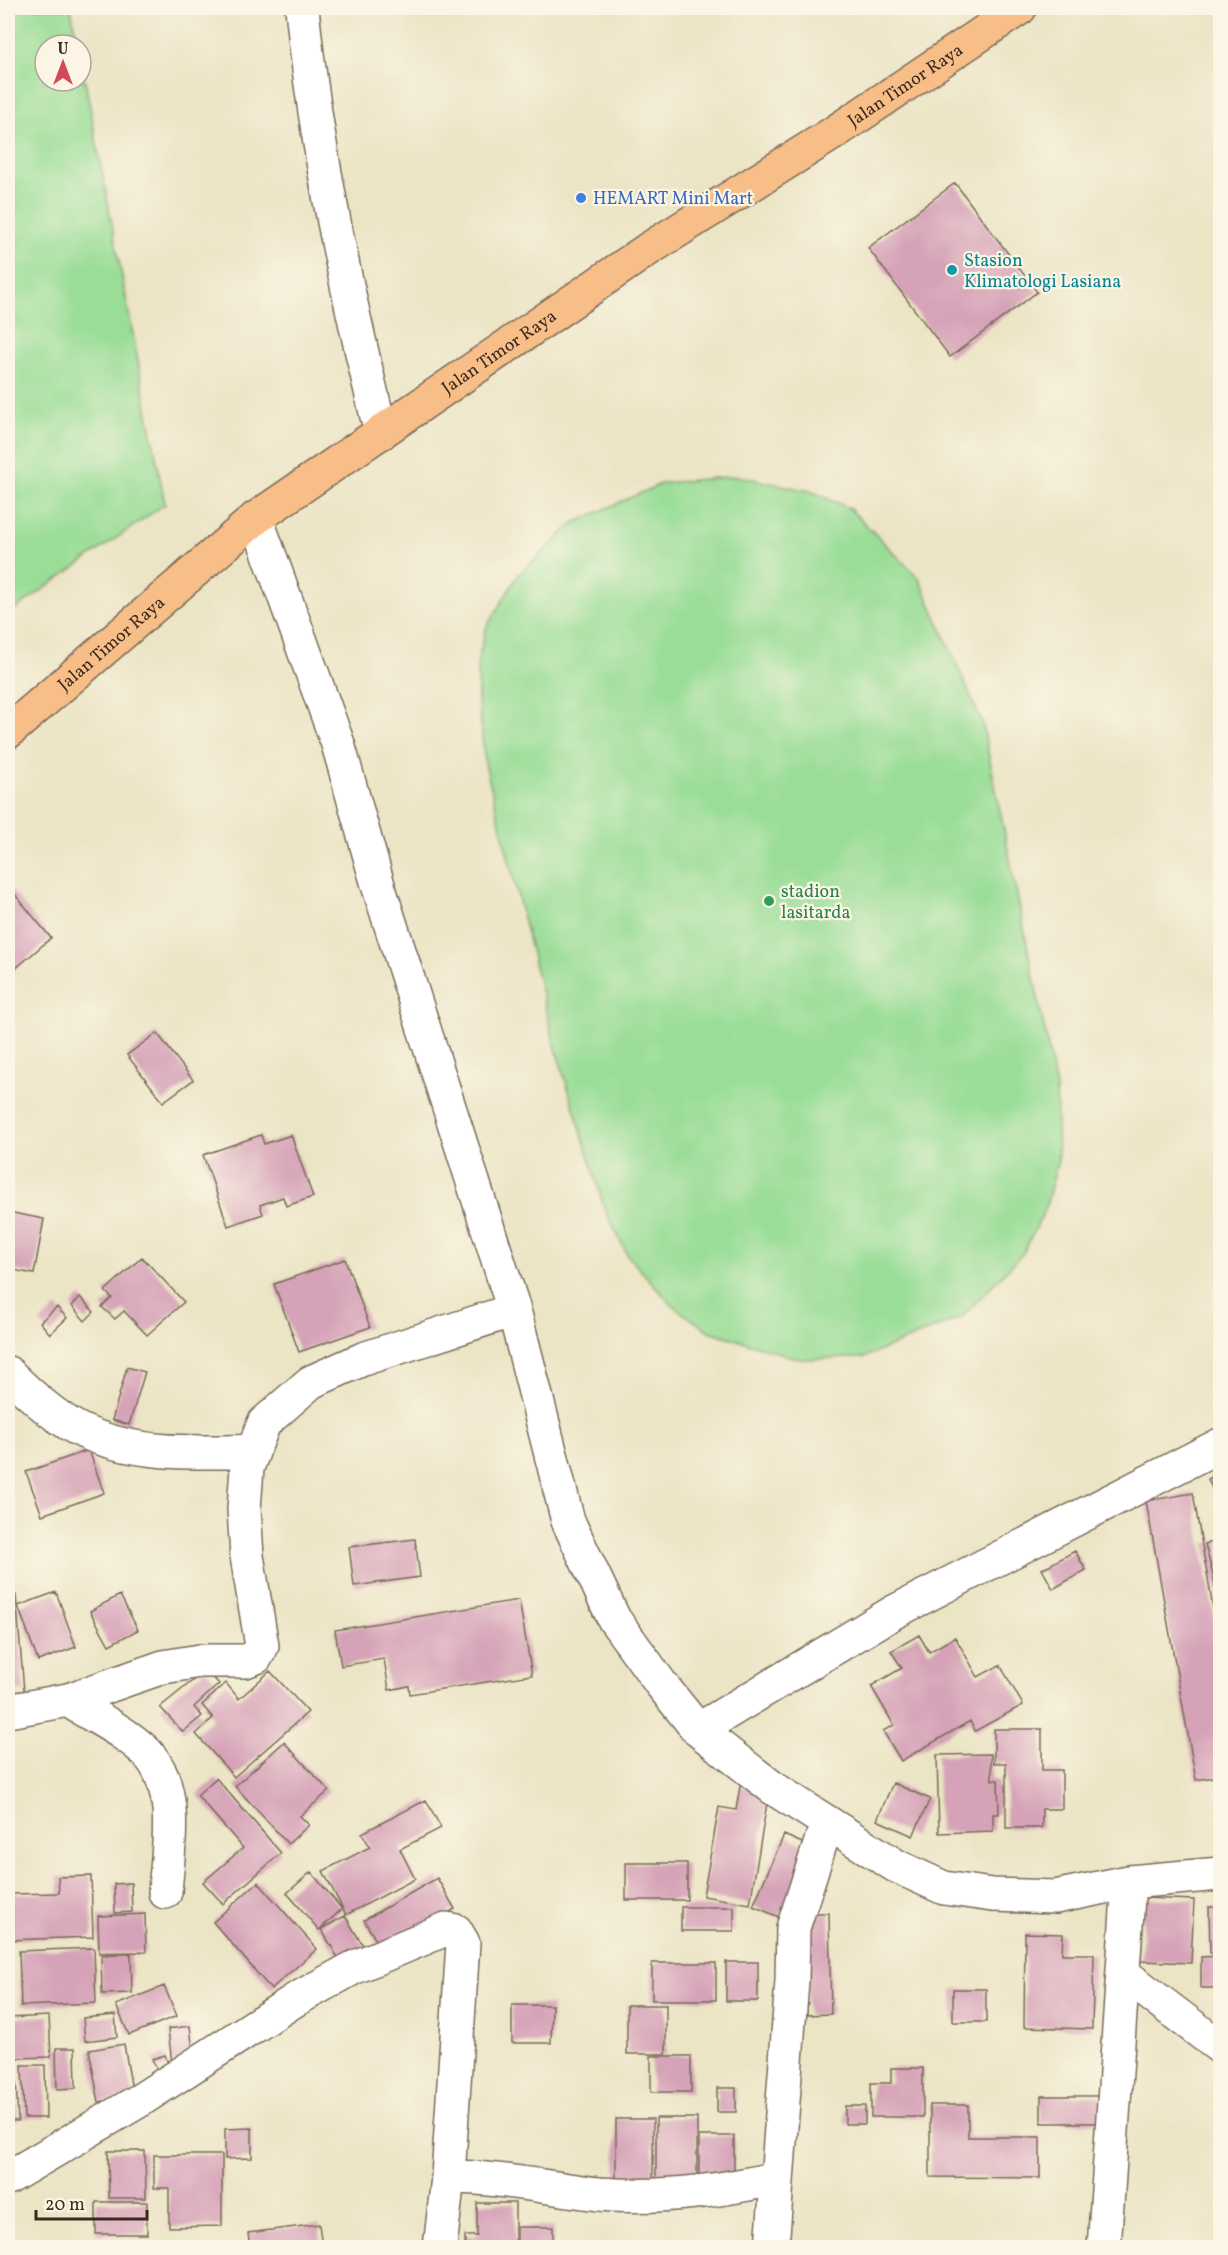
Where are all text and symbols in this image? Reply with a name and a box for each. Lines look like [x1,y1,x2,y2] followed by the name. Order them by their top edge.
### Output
[33,33,93,93] north arrow
[843,38,969,134] street label: Jalan Timor Raya
[58,39,69,61] text: U
[593,187,753,212] place label: HEMART Mini Mart
[574,191,588,205] marker: HEMART Mini Mart
[964,249,1121,295] place label: Stasion Klimatologi Lasiana
[945,263,959,277] marker: Stasion Klimatologi Lasiana
[437,304,562,401] street label: Jalan Timor Raya
[53,591,171,698] street label: Jalan Timor Raya
[781,880,850,926] place label: stadion lasitarda
[762,894,776,908] marker: stadion lasitarda
[36,2183,147,2221] scale bar
[45,2193,85,2218] text: 20 m

